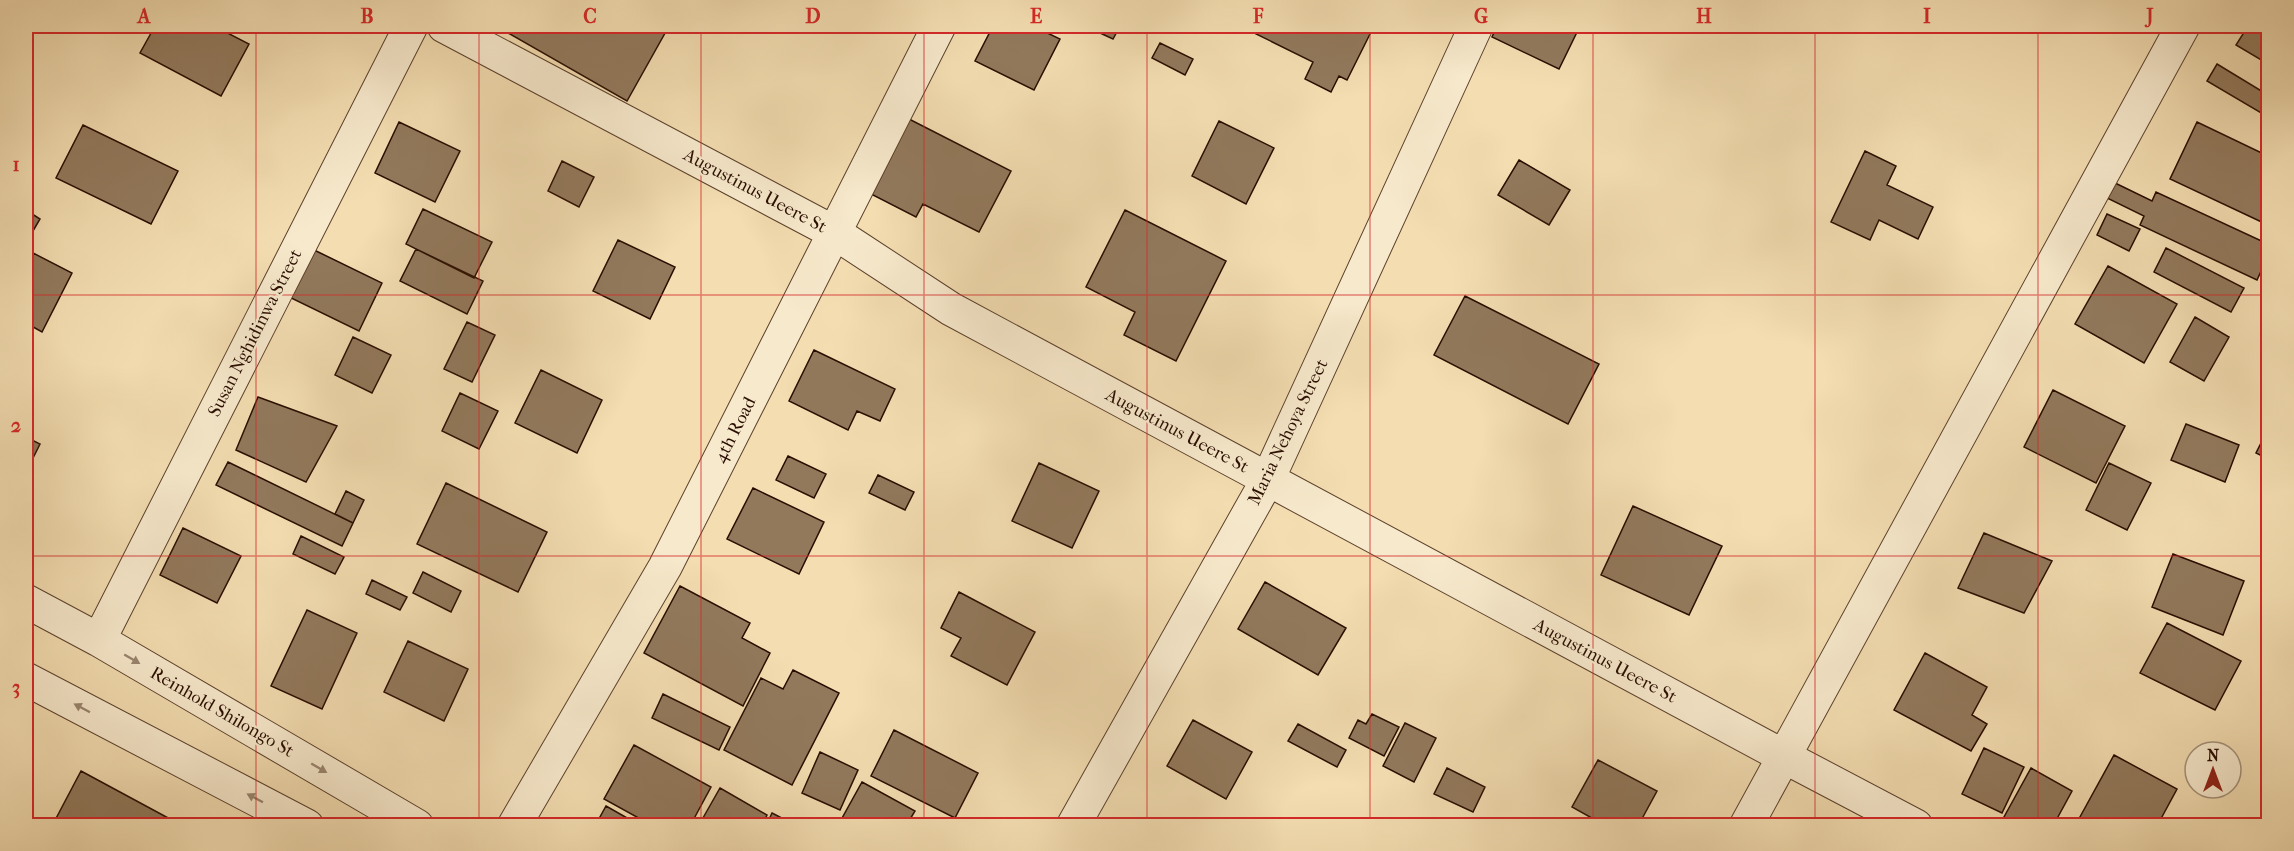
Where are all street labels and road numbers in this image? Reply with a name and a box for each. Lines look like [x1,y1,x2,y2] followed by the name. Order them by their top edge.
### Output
[679,144,831,238] street label: Augustinus Ueere St
[204,245,307,420] street label: Susan Nghidinwa Street
[1244,355,1333,508] street label: Maria Nehoya Street
[1101,384,1253,478] street label: Augustinus Ueere St
[710,393,761,466] street label: 4th Road
[1529,614,1681,708] street label: Augustinus Ueere St
[146,662,298,762] street label: Reinhold Shilongo St

